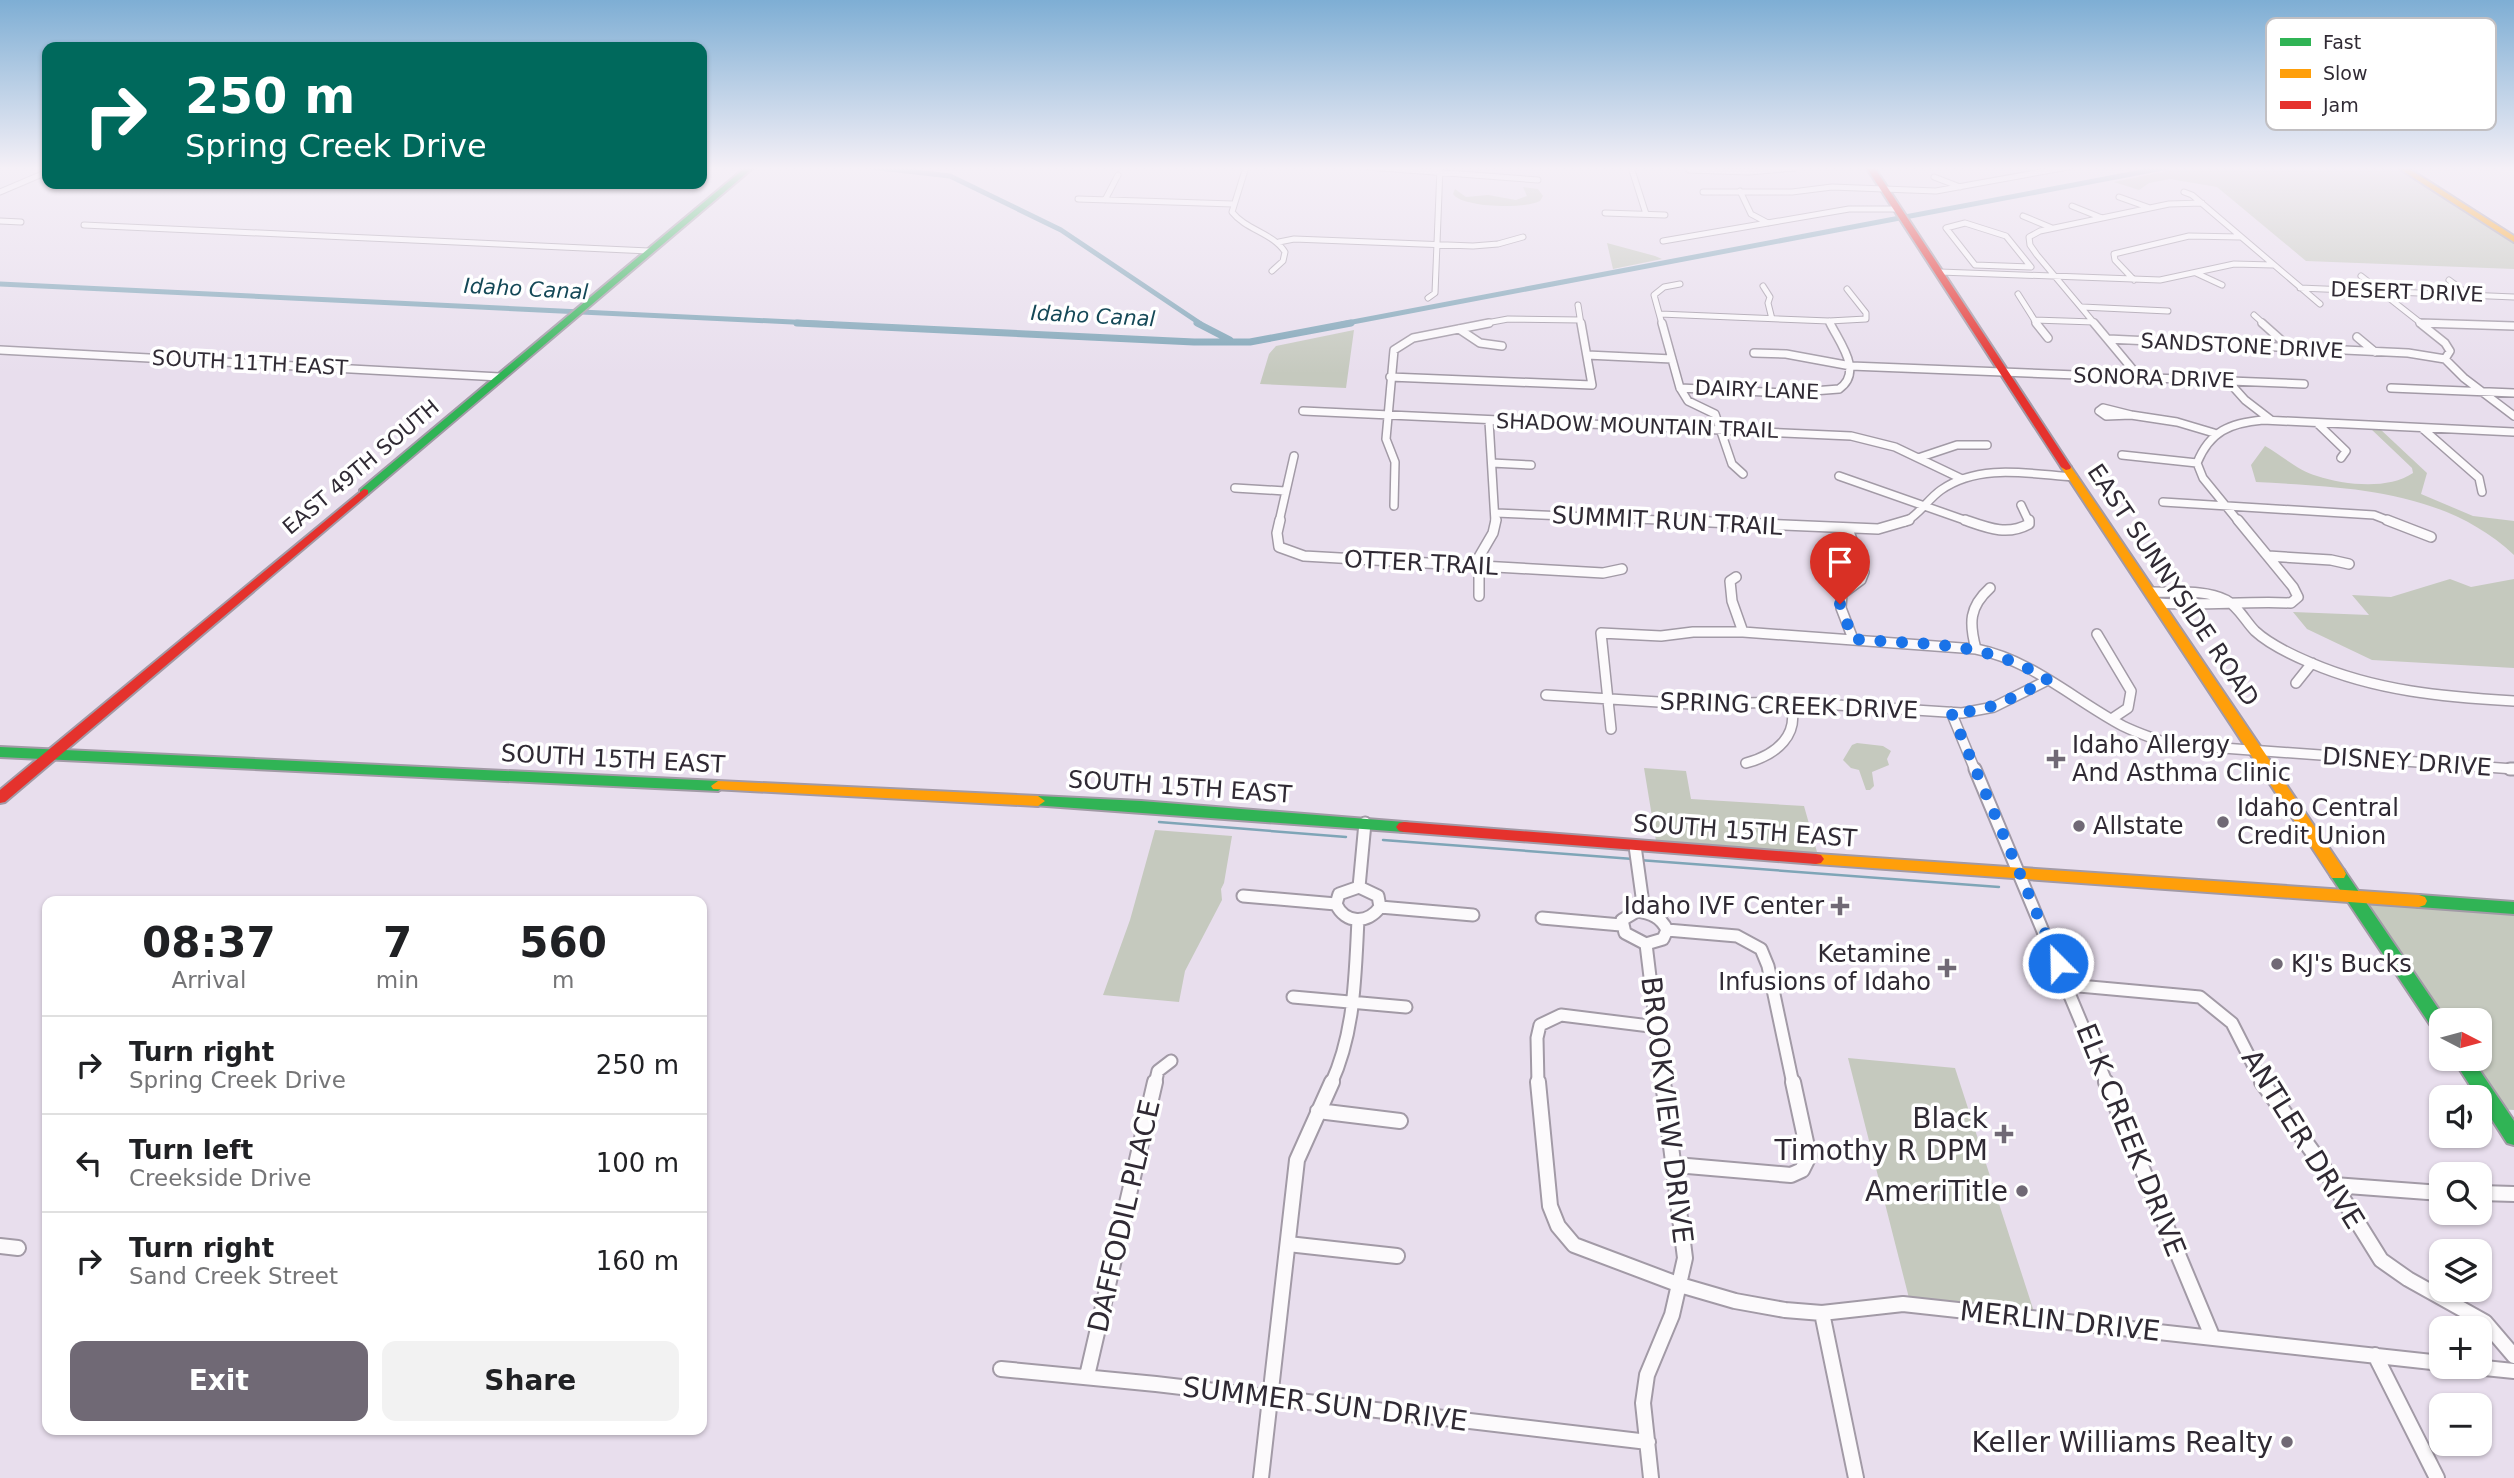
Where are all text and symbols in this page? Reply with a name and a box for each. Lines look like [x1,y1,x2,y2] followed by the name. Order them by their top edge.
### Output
[2266,18,2496,130] legend
[2323,31,2361,53] text: Fast
[2323,62,2368,84] text: Slow
[185,68,355,125] text: 250 m
[70,70,161,161] icon: right
[2322,94,2359,116] text: Jam
[185,127,487,165] text: Spring Creek Drive
[463,274,589,304] water label: Idaho Canal
[2330,277,2484,307] street label: DESERT DRIVE
[1030,301,1156,331] water label: Idaho Canal
[2140,329,2344,363] street label: SANDSTONE DRIVE
[151,346,349,380] street label: SOUTH 11TH EAST
[2073,363,2235,393] street label: SONORA DRIVE
[1694,376,1820,404] street label: DAIRY LANE
[278,395,444,539] street label: EAST 49TH SOUTH
[1496,409,1779,443] street label: SHADOW MOUNTAIN TRAIL
[2081,459,2265,711] street label: EAST SUNNYSIDE ROAD
[1551,501,1784,541] street label: SUMMIT RUN TRAIL
[1810,532,1870,604] pin
[1821,543,1859,581] icon: arrive
[1343,545,1499,581] street label: OTTER TRAIL
[1659,687,1919,725] street label: SPRING CREEK DRIVE
[2072,731,2291,787] place label: Idaho Allergy And Asthma Clinic
[500,739,726,779] street label: SOUTH 15TH EAST
[2321,742,2493,782] street label: DISNEY DRIVE
[2046,749,2066,769] marker: Idaho Allergy And Asthma Clinic
[1067,765,1293,809] street label: SOUTH 15TH EAST
[2237,794,2399,850] place label: Idaho Central Credit Union
[1632,809,1858,853] street label: SOUTH 15TH EAST
[2093,812,2184,840] place label: Allstate
[2215,814,2231,830] marker: Idaho Central Credit Union
[2071,818,2087,834] marker: Allstate
[1624,892,1824,920] place label: Idaho IVF Center
[1830,896,1850,916] marker: Idaho IVF Center
[142,918,276,967] text: 08:37
[383,918,412,967] text: 7
[519,918,607,967] text: 560
[2021,926,2095,1000] position arrow
[1718,940,1931,996] place label: Ketamine Infusions of Idaho
[2291,950,2412,978] place label: KJ's Bucks
[2269,956,2285,972] marker: KJ's Bucks
[1937,958,1957,978] marker: Ketamine Infusions of Idaho
[172,967,246,993] text: Arrival
[376,967,419,993] text: min
[552,967,574,993] text: m
[1634,975,1700,1245] street label: BROOKVIEW DRIVE
[2429,1008,2492,1071] north arrow
[2429,1008,2492,1456] map controls
[2069,1019,2193,1261] street label: ELK CREEK DRIVE
[129,1037,274,1067] text: Turn right
[2235,1043,2371,1235] street label: ANTLER DRIVE
[70,1046,108,1084] icon: right
[596,1050,679,1080] text: 250 m
[129,1067,346,1093] text: Spring Creek Drive
[2429,1085,2492,1148] button: sound
[1081,1096,1167,1336] street label: DAFFODIL PLACE
[1773,1102,1989,1167] place label: Black Timothy R DPM
[1994,1124,2014,1144] marker: Black Timothy R DPM
[129,1135,253,1165] text: Turn left
[70,1144,108,1182] icon: left
[596,1148,679,1178] text: 100 m
[2429,1162,2492,1225] button: search
[129,1165,311,1191] text: Creekside Drive
[1865,1175,2008,1208] place label: AmeriTitle
[2014,1183,2030,1199] marker: AmeriTitle
[129,1233,274,1263] text: Turn right
[2429,1239,2492,1302] button: layers
[70,1242,108,1280] icon: right
[596,1246,679,1276] text: 160 m
[129,1263,338,1289] text: Sand Creek Street
[1958,1294,2162,1348] street label: MERLIN DRIVE
[2429,1316,2492,1379] button: +
[70,1341,368,1421] button: Exit
[382,1341,679,1421] button: Share
[1181,1370,1469,1438] street label: SUMMER SUN DRIVE
[2429,1393,2492,1456] button: −
[1972,1426,2273,1459] place label: Keller Williams Realty
[2279,1434,2295,1450] marker: Keller Williams Realty

